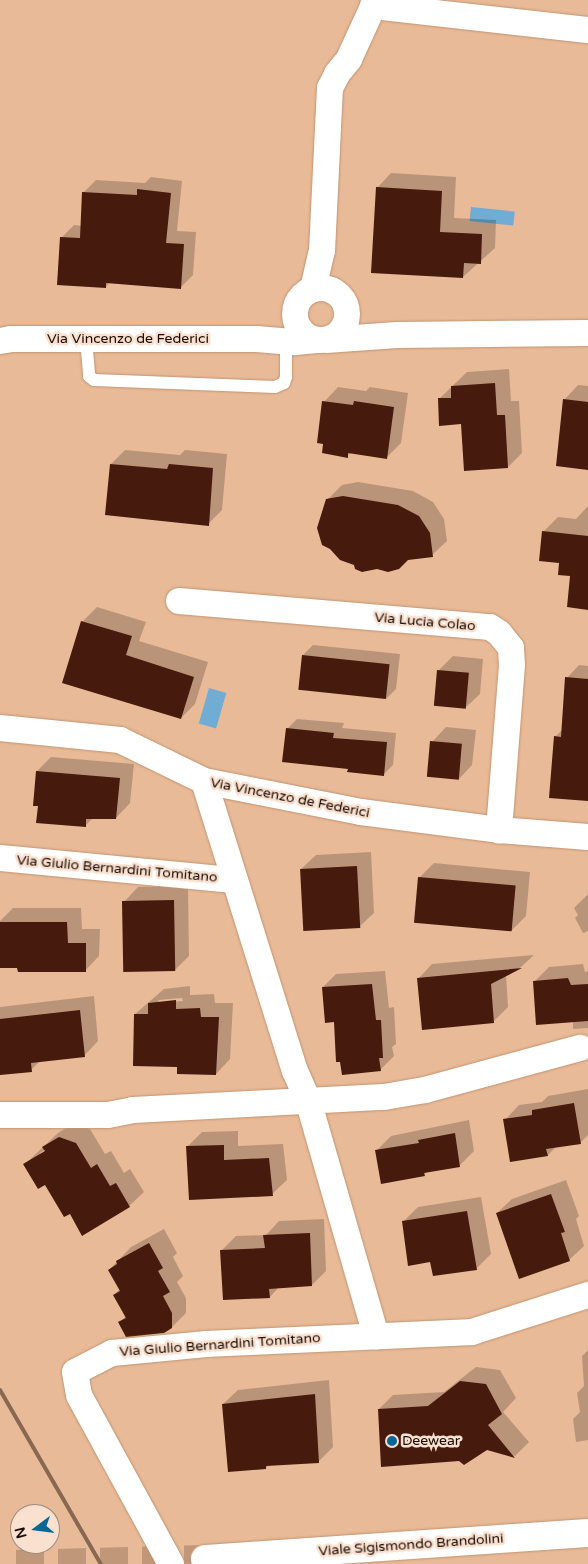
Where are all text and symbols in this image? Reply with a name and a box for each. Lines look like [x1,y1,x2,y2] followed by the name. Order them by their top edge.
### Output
[47,331,209,347] street label: Via Vincenzo de Federici
[374,609,476,635] street label: Via Lucia Colao
[209,774,371,822] street label: Via Vincenzo de Federici
[16,852,218,886] street label: Via Giulio Bernardini Tomitano
[119,1330,321,1360] street label: Via Giulio Bernardini Tomitano
[402,1433,460,1449] place label: Deewear
[386,1435,398,1447] marker: Deewear
[10,1504,60,1554] north arrow
[11,1525,31,1540] text: N
[318,1530,504,1560] street label: Viale Sigismondo Brandolini

